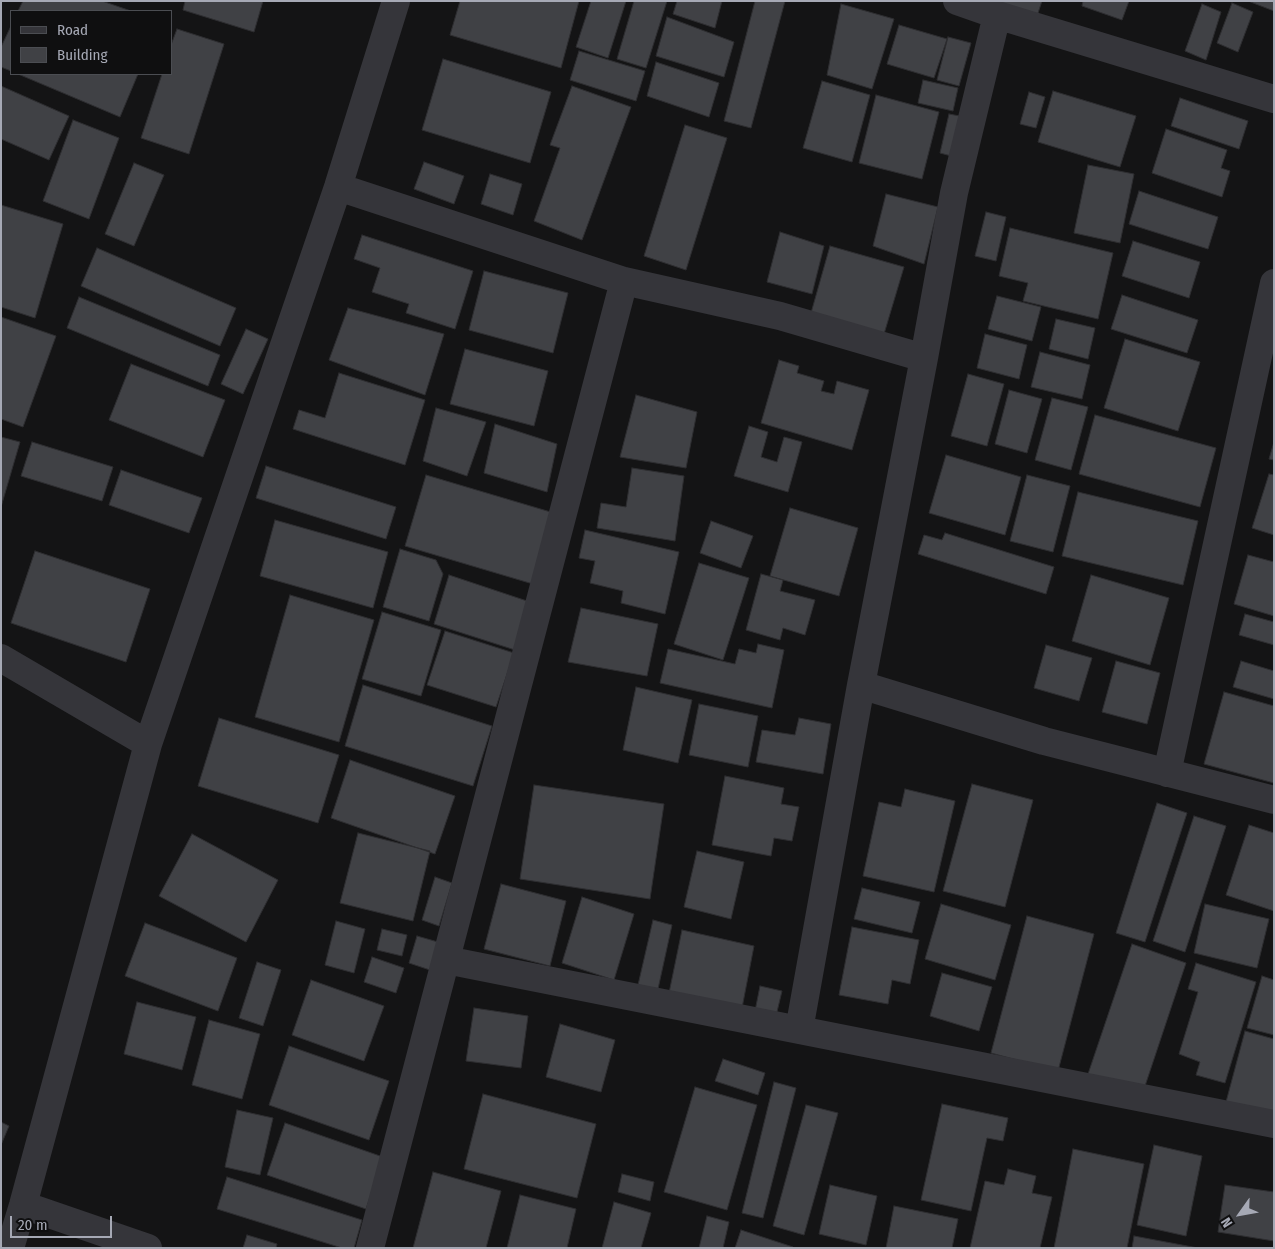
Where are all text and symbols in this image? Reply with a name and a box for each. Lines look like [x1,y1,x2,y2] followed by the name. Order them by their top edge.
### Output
[10,10,172,75] legend
[57,21,88,39] text: Road
[57,46,108,64] text: Building
[1215,1189,1265,1239] north arrow
[12,1206,115,1238] scale bar
[1217,1214,1236,1230] text: N
[18,1216,48,1234] text: 20 m

